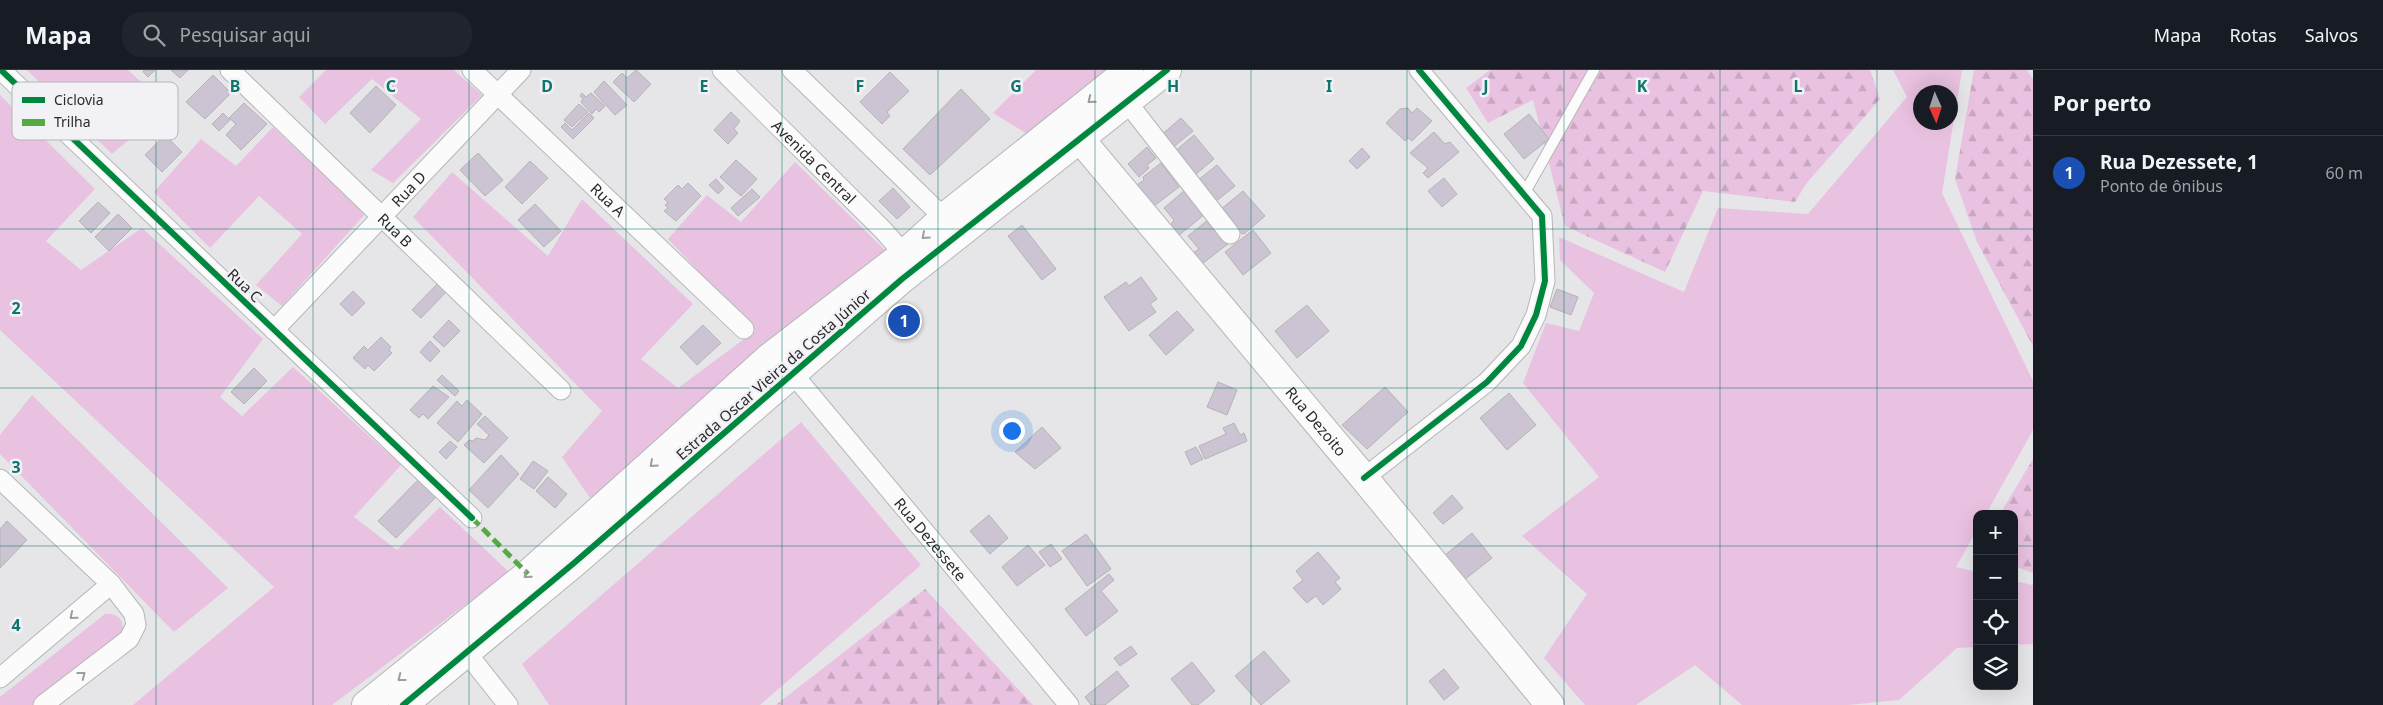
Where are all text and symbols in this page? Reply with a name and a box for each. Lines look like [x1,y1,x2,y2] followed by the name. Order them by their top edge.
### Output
[122,12,472,57] search box
[25,18,92,51] text: Mapa
[140,21,168,49] icon: search
[180,22,311,48] text: Pesquisar aqui
[2154,23,2201,47] text: Mapa
[2229,23,2277,47] text: Rotas
[2305,23,2358,47] text: Salvos
[230,75,240,97] text: B
[386,75,396,97] text: C
[541,75,553,97] text: D
[700,75,709,97] text: E
[856,75,864,97] text: F
[1010,75,1022,97] text: G
[1167,75,1179,97] text: H
[1326,75,1332,97] text: I
[1481,75,1489,97] text: J
[1637,75,1648,97] text: K
[1794,75,1803,97] text: L
[12,82,178,140] legend
[1913,85,1958,130] north arrow
[2053,89,2151,117] text: Por perto
[54,90,104,109] text: Ciclovia
[1088,95,1097,103] one-way arrow
[54,112,91,131] text: Trilha
[768,115,861,208] street label: Avenida Central
[2100,149,2258,175] text: Rua Dezessete, 1
[2064,162,2074,184] text: 1
[2326,162,2363,184] text: 60 m
[387,167,430,211] street label: Rua D
[2100,175,2223,197] text: Ponto de ônibus
[587,178,630,221] street label: Rua A
[374,209,417,251] street label: Rua B
[921,230,930,239] one-way arrow
[224,264,267,307] street label: Rua C
[671,284,875,464] street label: Estrada Oscar Vieira da Costa Júnior
[11,297,21,319] text: 2
[888,302,920,340] pin: 1
[1281,382,1351,460] street label: Rua Dezoito
[999,418,1025,444] your location
[11,456,21,478] text: 3
[649,458,658,467] one-way arrow
[890,493,971,585] street label: Rua Dezessete
[1973,510,2018,690] map controls
[1973,510,2018,555] button: +
[1973,555,2018,600] button: −
[523,570,532,579] one-way arrow
[1973,600,2018,645] button: locate
[70,610,79,619] one-way arrow
[11,614,21,636] text: 4
[1973,645,2018,690] button: layers
[398,672,407,680] one-way arrow
[76,673,85,681] one-way arrow

